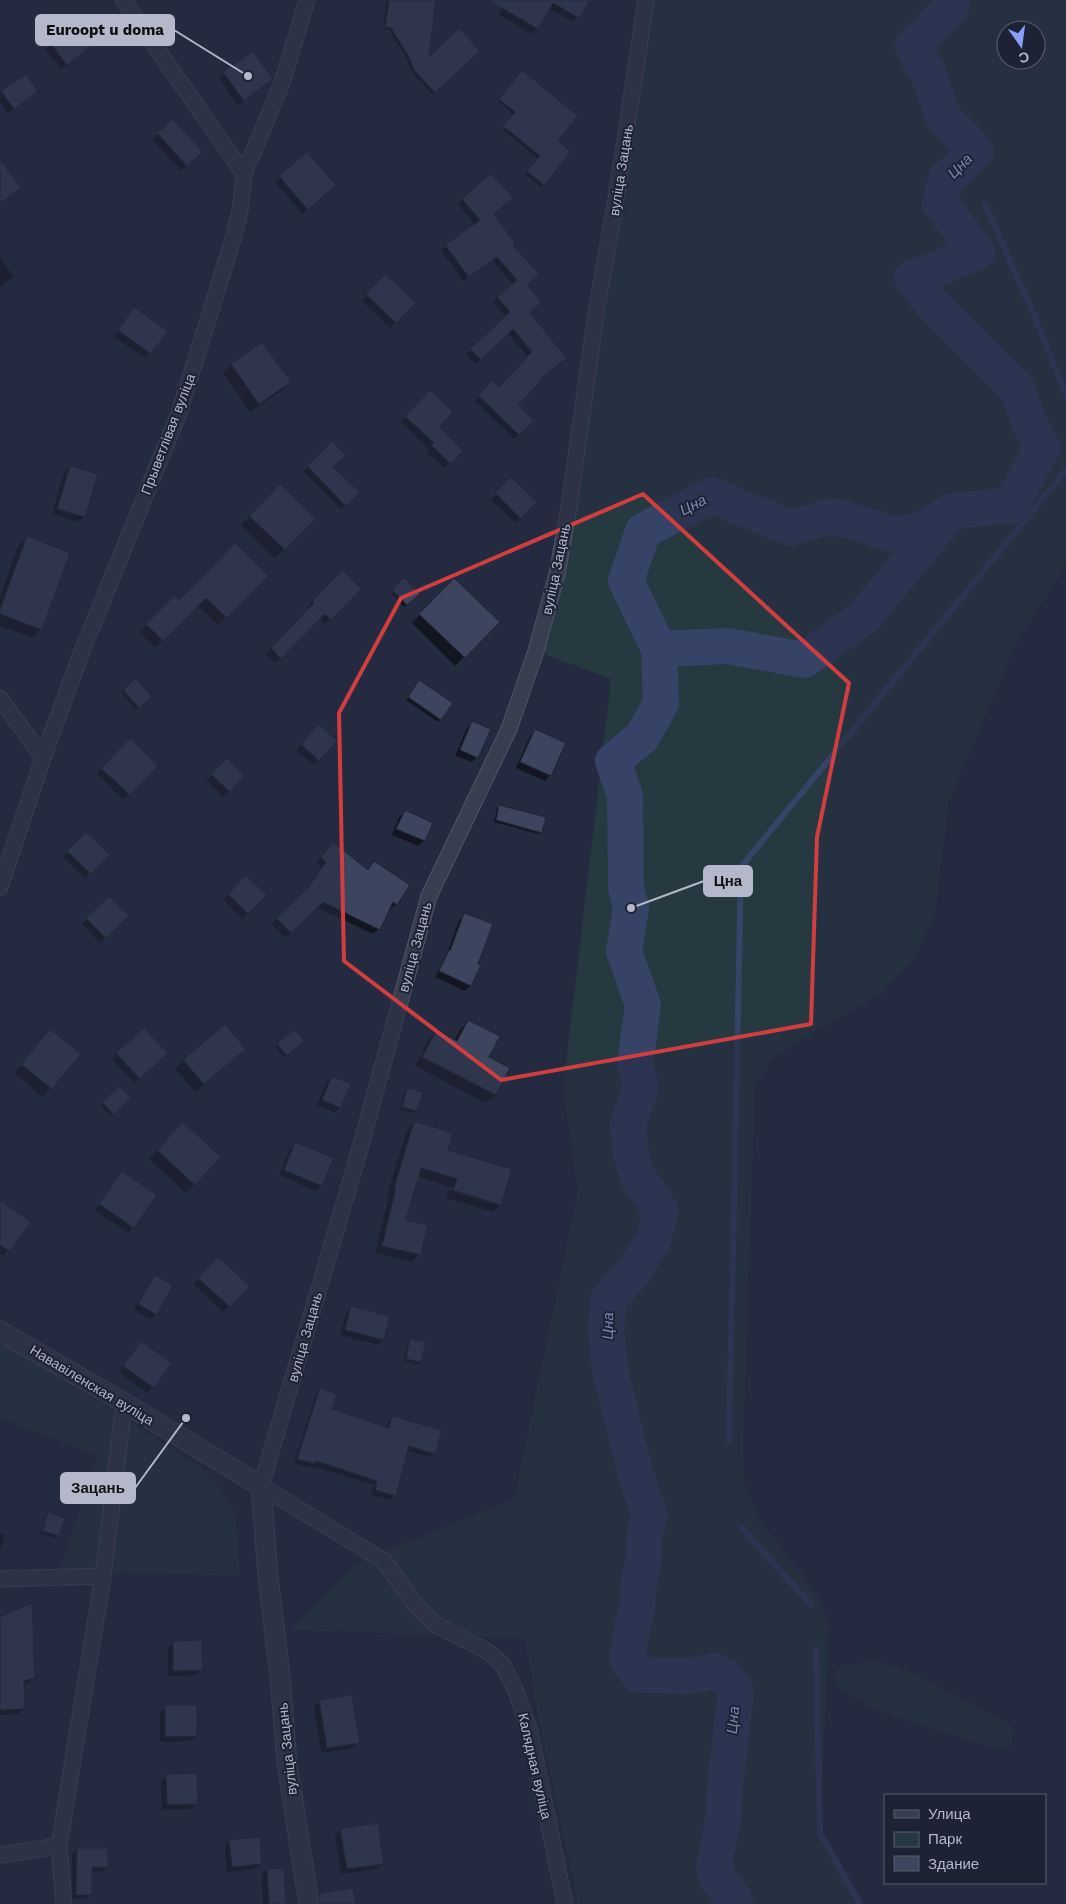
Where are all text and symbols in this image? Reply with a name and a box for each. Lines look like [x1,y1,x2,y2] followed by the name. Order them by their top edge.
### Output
[36,15,174,45] callout: Euroopt u doma
[996,20,1046,70] north arrow
[46,21,164,39] text: Euroopt u doma
[1017,49,1031,67] text: С
[606,123,636,217] street label: вуліца Зацань
[944,150,976,182] water label: Цна
[138,371,199,497] street label: Прыветлівая вуліца
[677,491,709,519] water label: Цна
[539,522,573,616] street label: вуліца Зацань
[704,866,752,896] callout: Цна
[714,872,743,890] text: Цна
[395,900,435,994] street label: вуліца Зацань
[285,1290,325,1384] street label: вуліца Зацань
[599,1312,617,1340] water label: Цна
[27,1342,157,1428] street label: Нававіленская вуліца
[61,1473,135,1503] callout: Зацань
[71,1479,125,1497] text: Зацань
[274,1702,300,1796] street label: вуліца Зацань
[723,1706,743,1734] water label: Цна
[515,1711,555,1821] street label: Калядная вуліца
[884,1794,1046,1884] legend
[928,1805,971,1823] text: Улица
[928,1830,962,1848] text: Парк
[928,1855,979,1873] text: Здание

